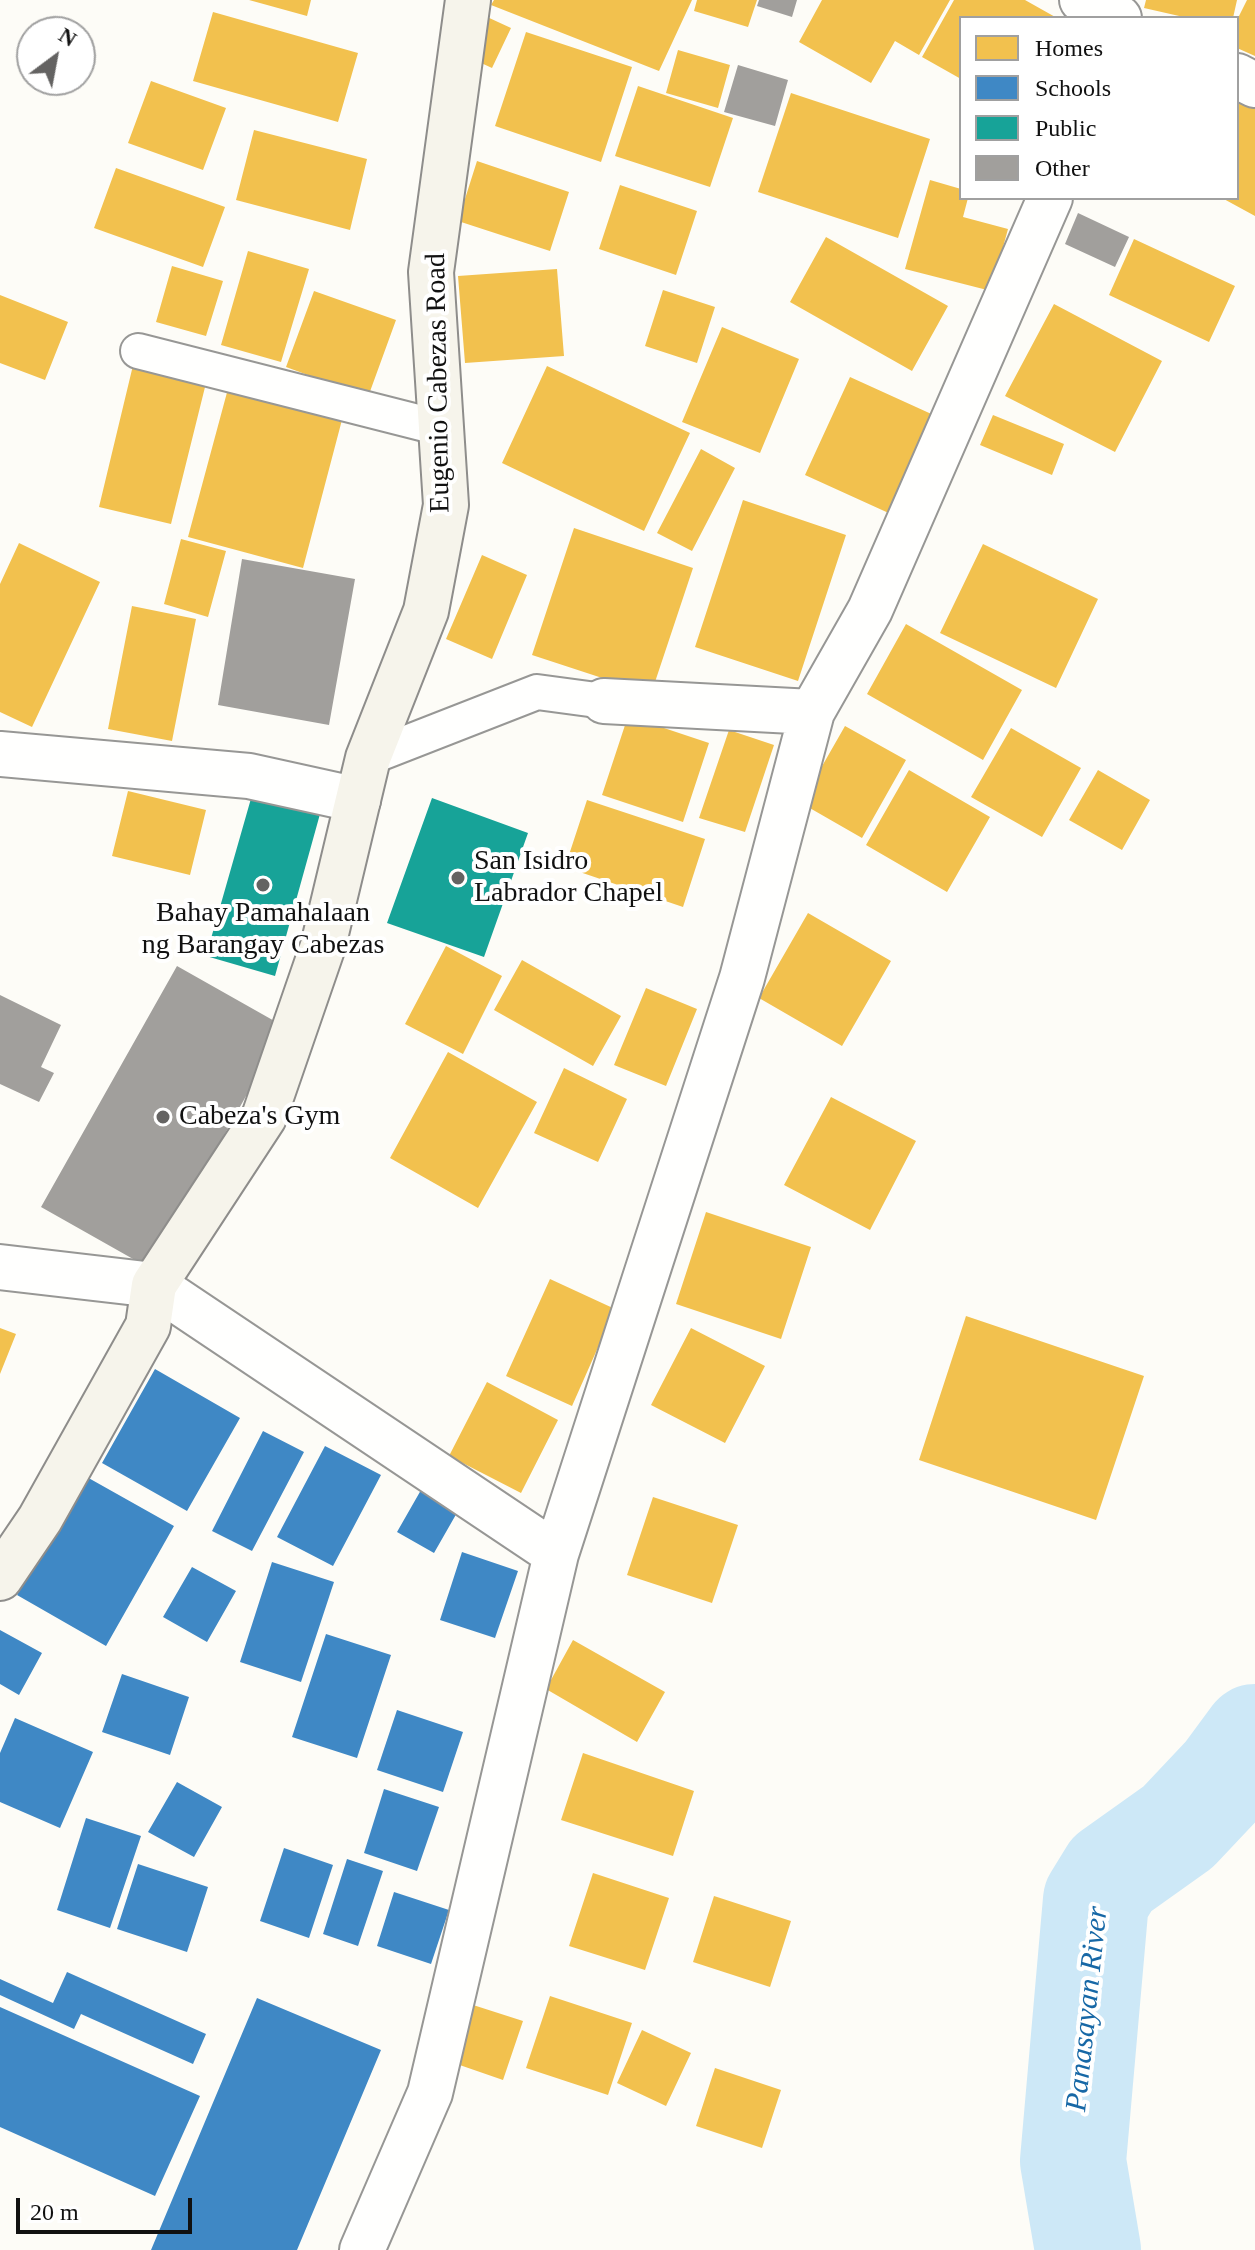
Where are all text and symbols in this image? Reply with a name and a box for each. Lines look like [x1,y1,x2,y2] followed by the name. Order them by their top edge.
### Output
[16,16,96,96] north arrow
[959,16,1239,200] legend
[55,22,81,52] text: N
[1035,35,1103,61] text: Homes
[1035,75,1111,101] text: Schools
[1035,115,1096,141] text: Public
[1035,155,1090,181] text: Other
[420,253,458,513] street label: Eugenio Cabezas Road
[474,845,663,911] place label: San Isidro Labrador Chapel
[449,869,467,887] marker: San Isidro Labrador Chapel
[254,876,272,894] marker: Bahay Pamahalaan ng Barangay Cabezas
[142,897,384,963] place label: Bahay Pamahalaan ng Barangay Cabezas
[179,1100,340,1134] place label: Cabeza's Gym
[154,1108,172,1126] marker: Cabeza's Gym
[1059,1905,1117,2113] water label: Panasayan River
[20,2182,196,2232] scale bar
[30,2199,79,2225] text: 20 m

